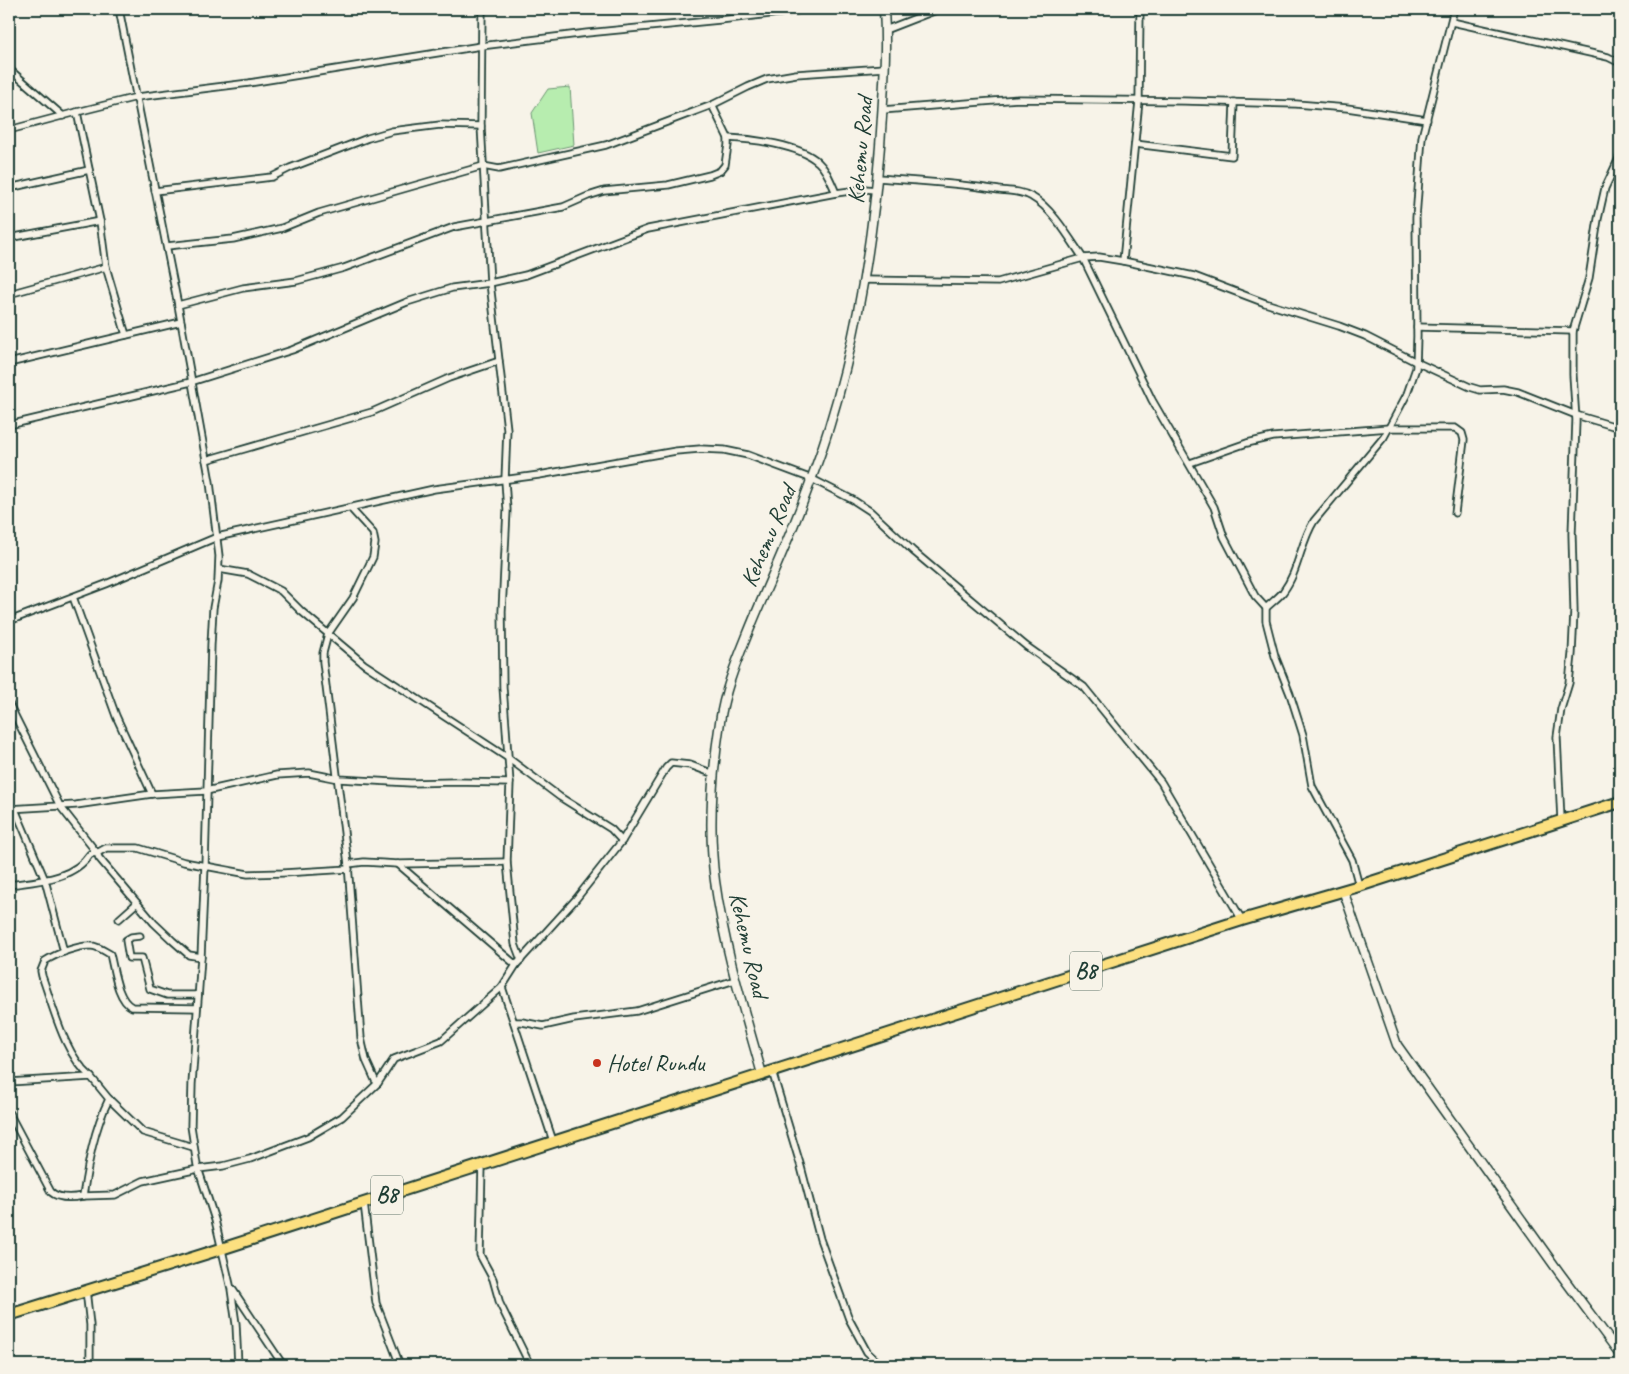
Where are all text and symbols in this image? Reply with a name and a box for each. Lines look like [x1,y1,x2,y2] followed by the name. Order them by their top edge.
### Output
[840,92,880,205] street label: Kehemu Road
[733,477,804,591] street label: Kehemu Road
[722,889,776,1004] street label: Kehemu Road
[1070,951,1102,990] road number: B8
[607,1048,706,1078] place label: Hotel Rundu
[591,1057,603,1069] marker: Hotel Rundu
[371,1176,403,1214] road number: B8

